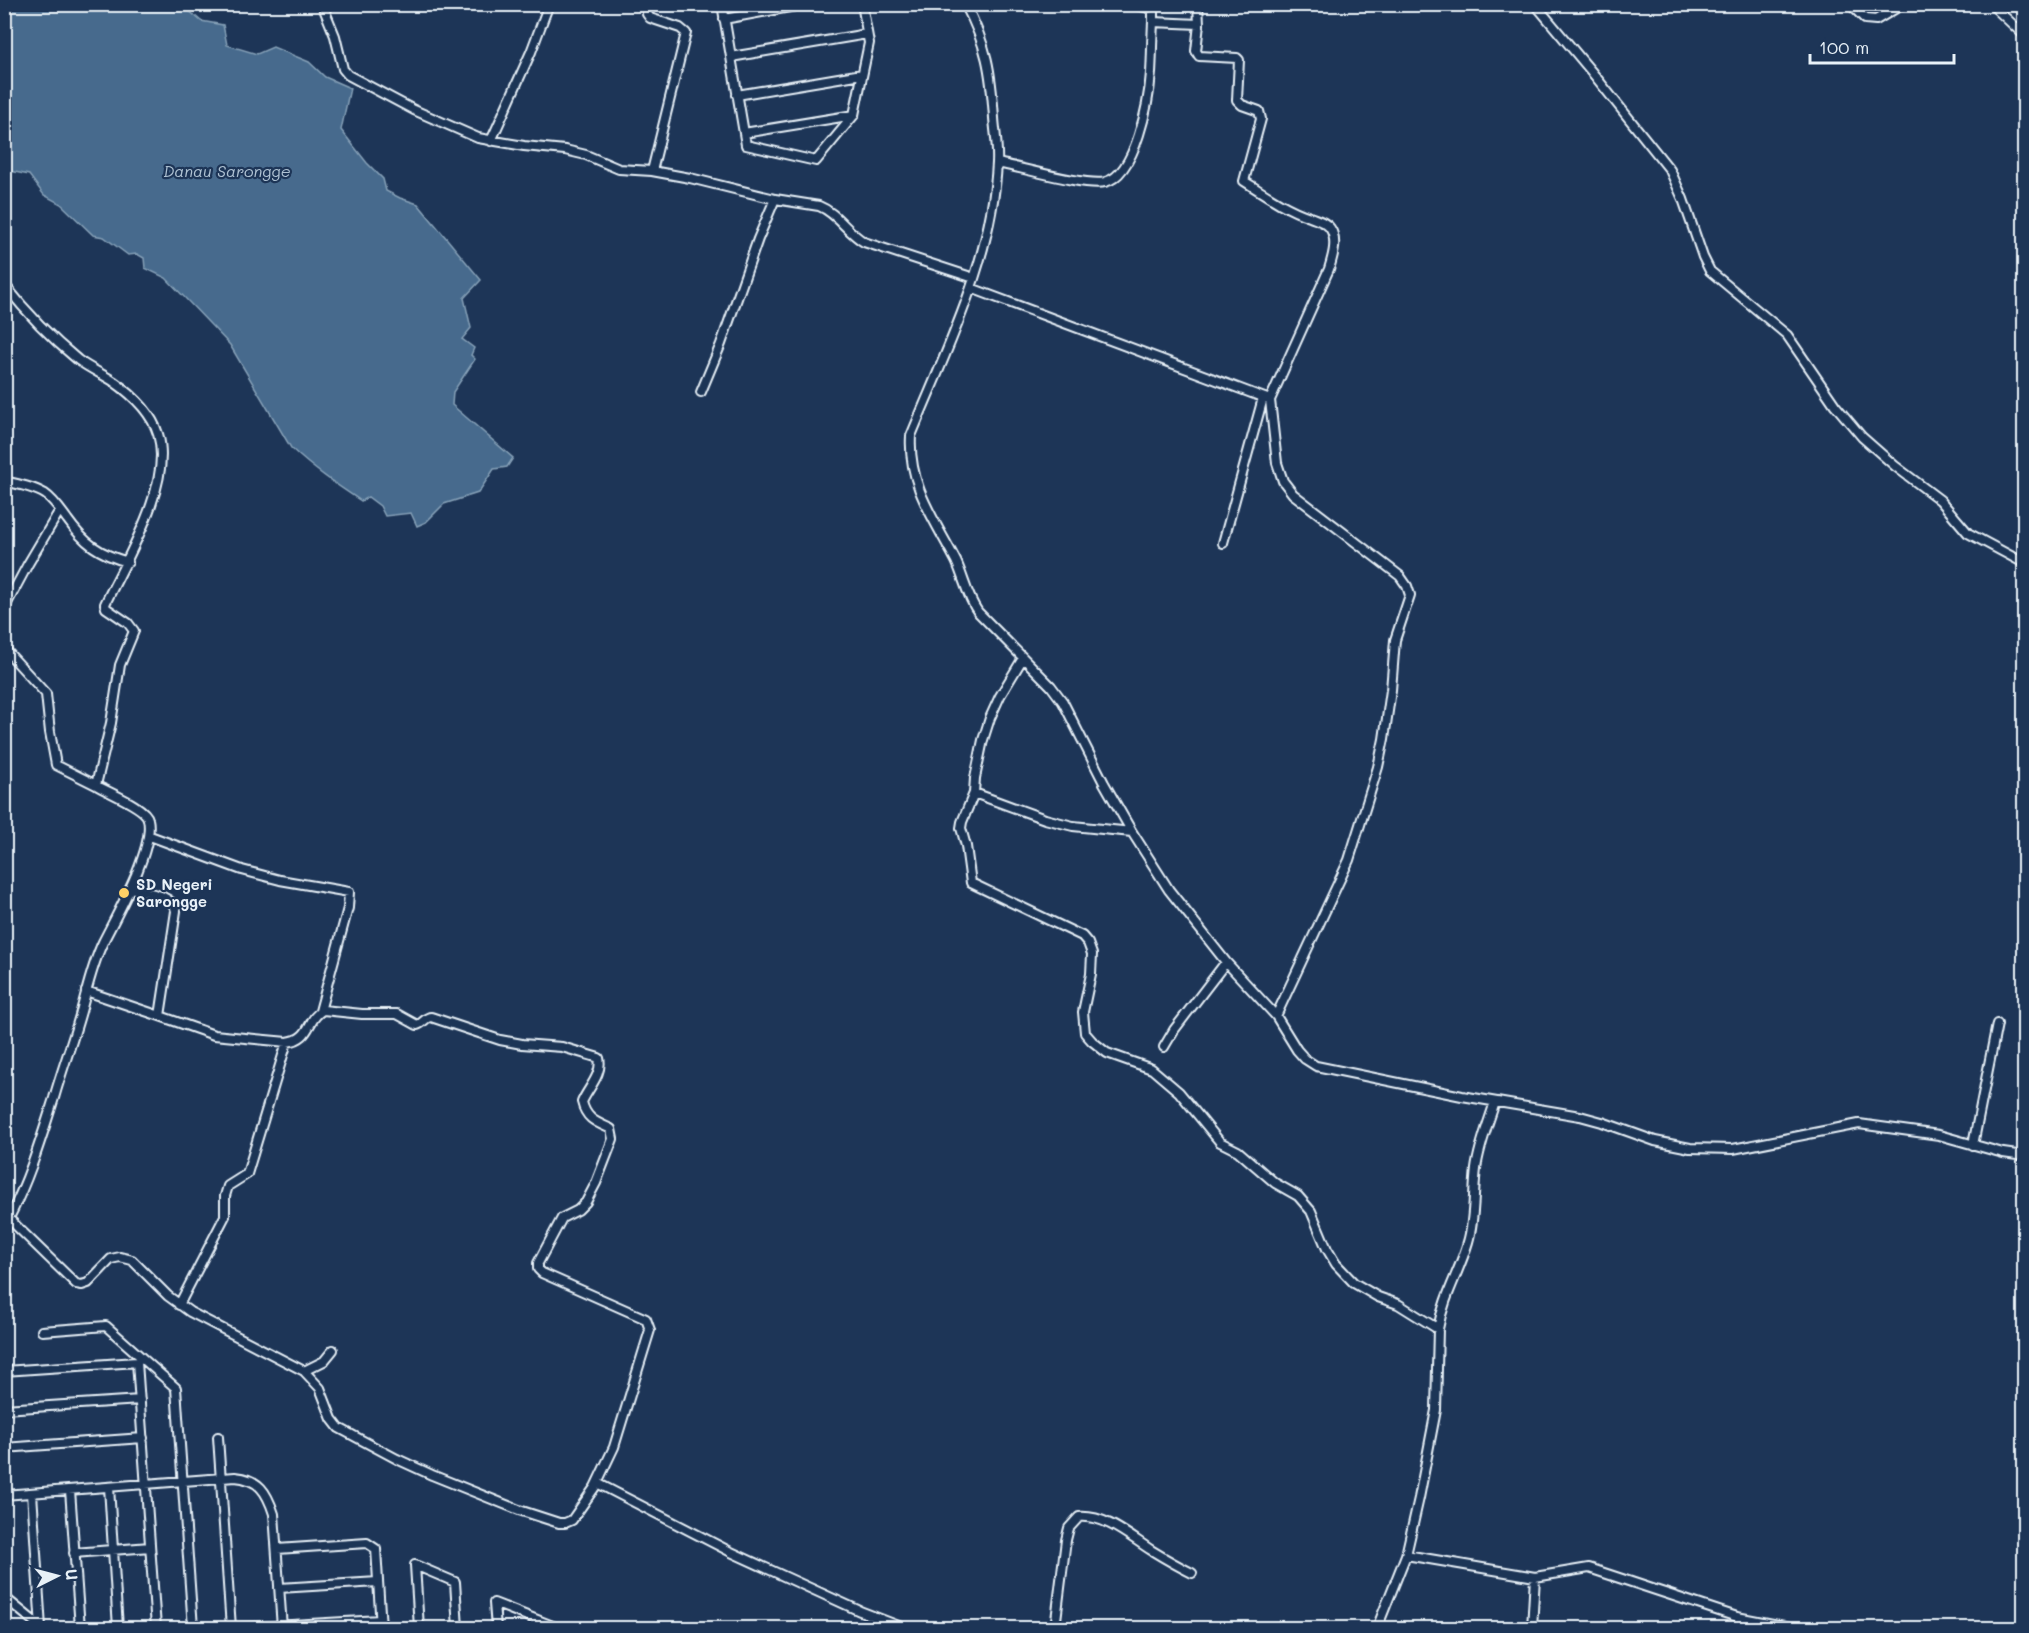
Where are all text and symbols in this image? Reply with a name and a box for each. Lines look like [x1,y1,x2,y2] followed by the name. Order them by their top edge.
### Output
[1810,27,1954,65] scale bar
[1819,35,1869,59] text: 100 m
[163,160,291,181] water label: Danau Sarongge
[136,874,213,911] place label: SD Negeri Sarongge
[117,886,131,900] marker: SD Negeri Sarongge
[27,1546,87,1606] north arrow
[61,1568,83,1581] text: U

